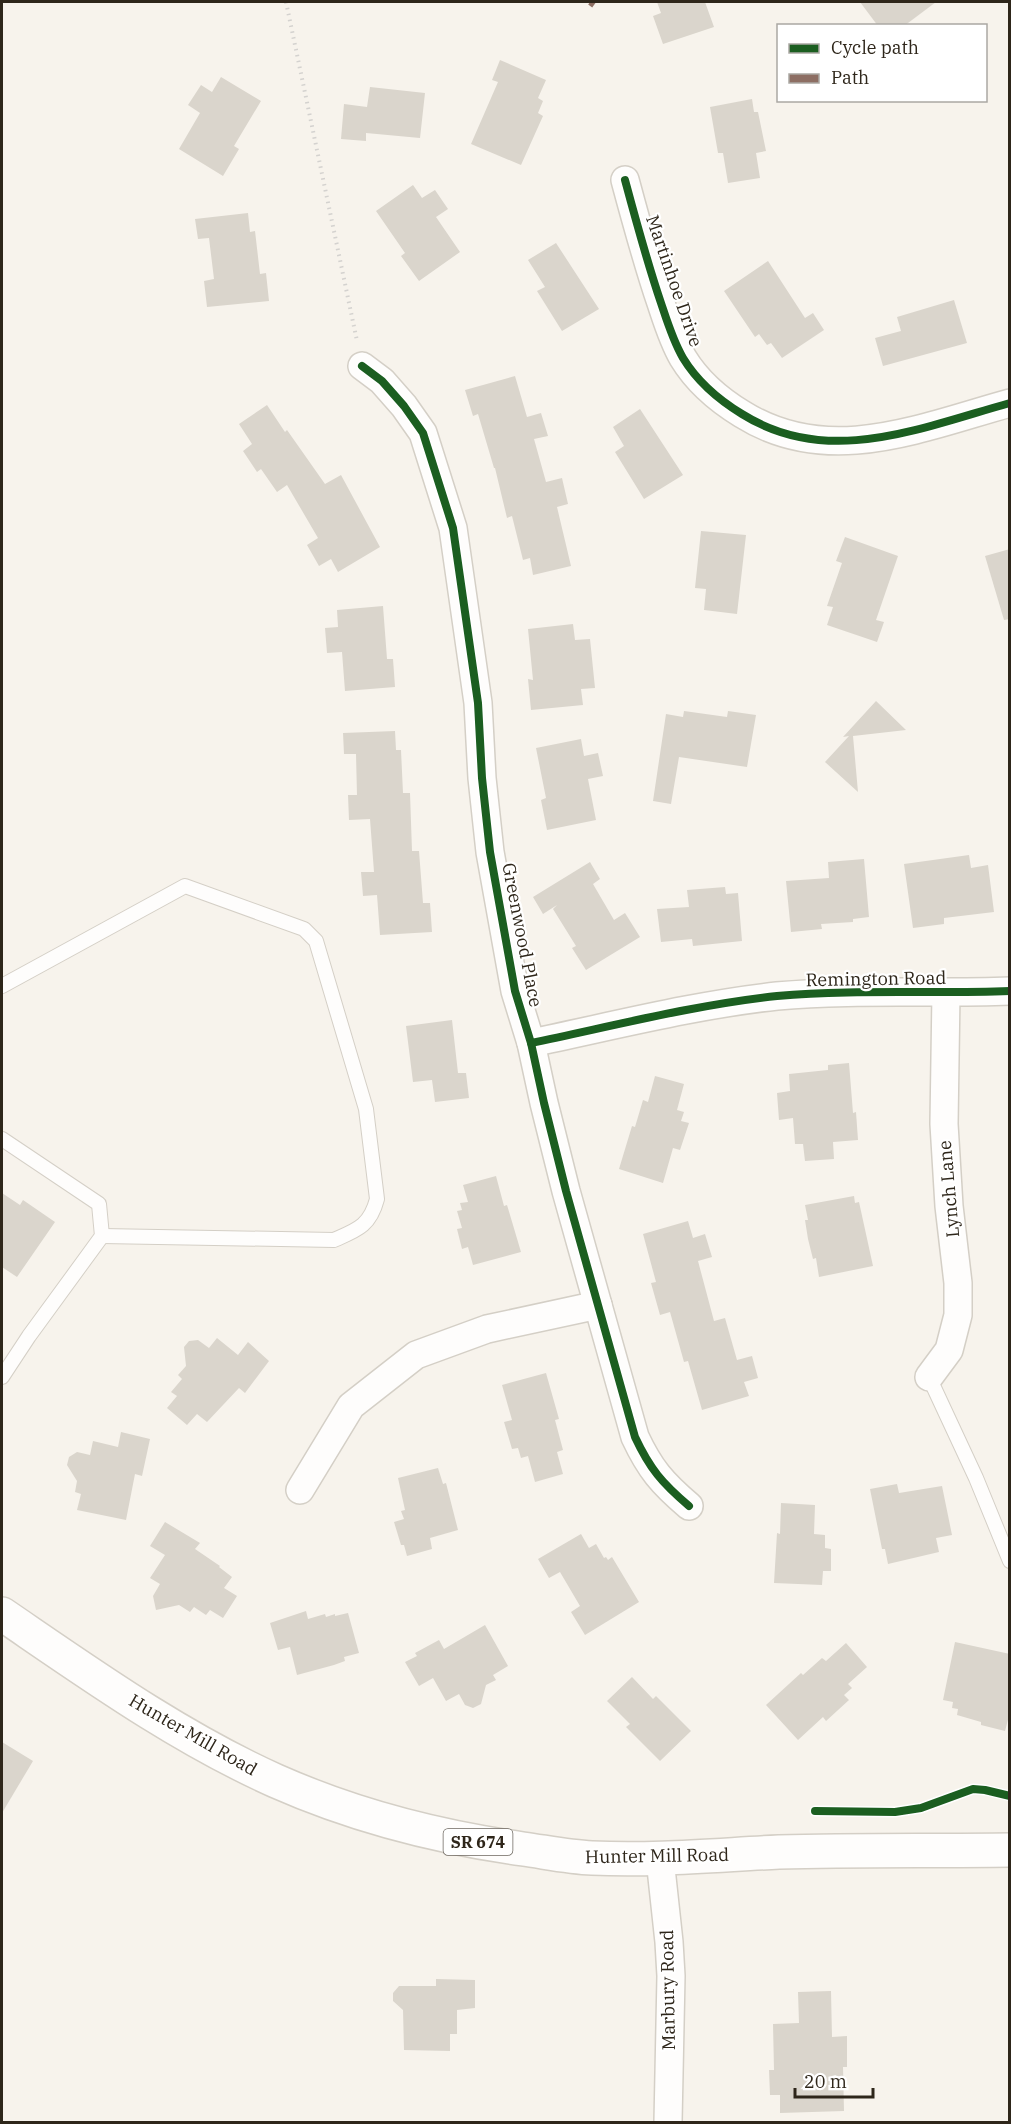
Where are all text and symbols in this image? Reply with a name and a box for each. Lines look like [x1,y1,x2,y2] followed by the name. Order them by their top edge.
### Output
[777,24,987,102] legend
[831,36,919,59] text: Cycle path
[831,66,869,89] text: Path
[641,212,708,350] street label: Martinhoe Drive
[497,861,548,1009] street label: Greenwood Place
[805,966,947,991] street label: Remington Road
[933,1139,964,1239] street label: Lynch Lane
[125,1689,262,1781] street label: Hunter Mill Road
[444,1829,512,1855] road number: SR 674
[585,1843,729,1868] street label: Hunter Mill Road
[655,1929,680,2051] street label: Marbury Road
[795,2061,873,2099] scale bar
[804,2070,847,2093] text: 20 m

